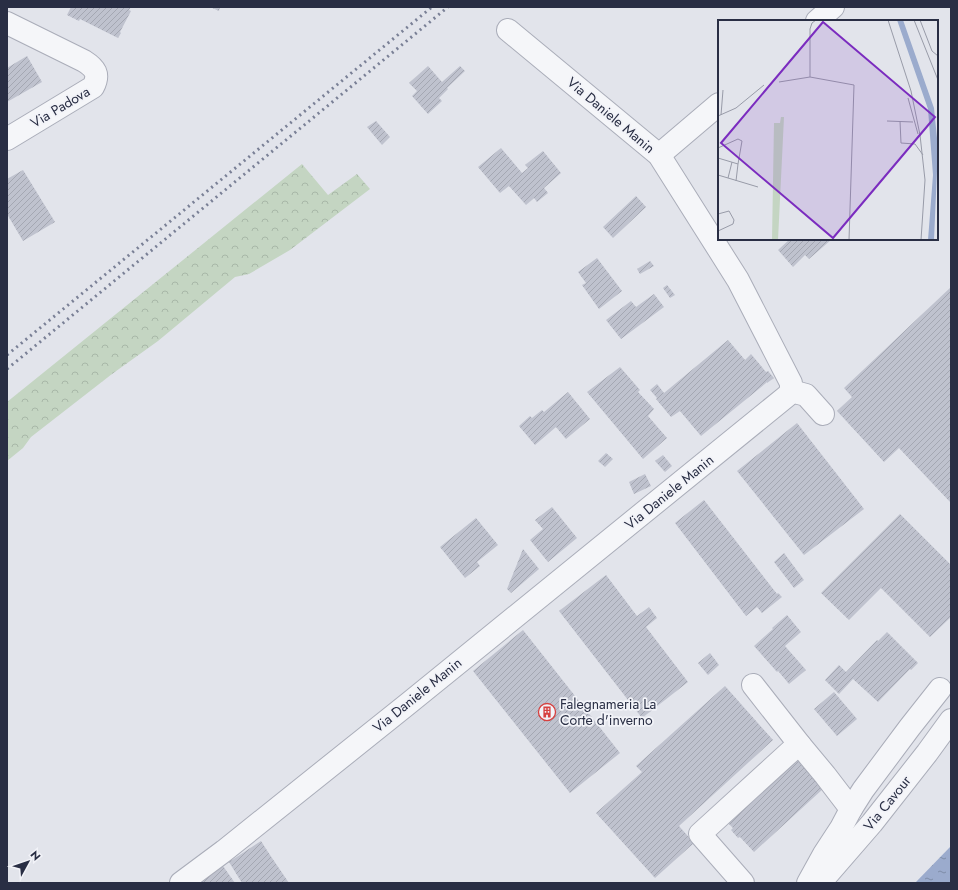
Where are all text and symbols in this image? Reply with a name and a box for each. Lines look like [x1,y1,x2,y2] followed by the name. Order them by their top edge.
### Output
[718,20,938,240] inset map
[563,72,659,158] street label: Via Daniele Manin
[27,81,93,133] street label: Via Padova
[620,450,718,534] street label: Via Daniele Manin
[368,653,466,737] street label: Via Daniele Manin
[560,694,656,730] place label: Falegnameria La Corte d'inverno
[537,702,557,722] building icon: Falegnameria La Corte d'inverno
[859,771,916,835] street label: Via Cavour
[8,842,48,882] north arrow
[27,847,45,864] text: N

